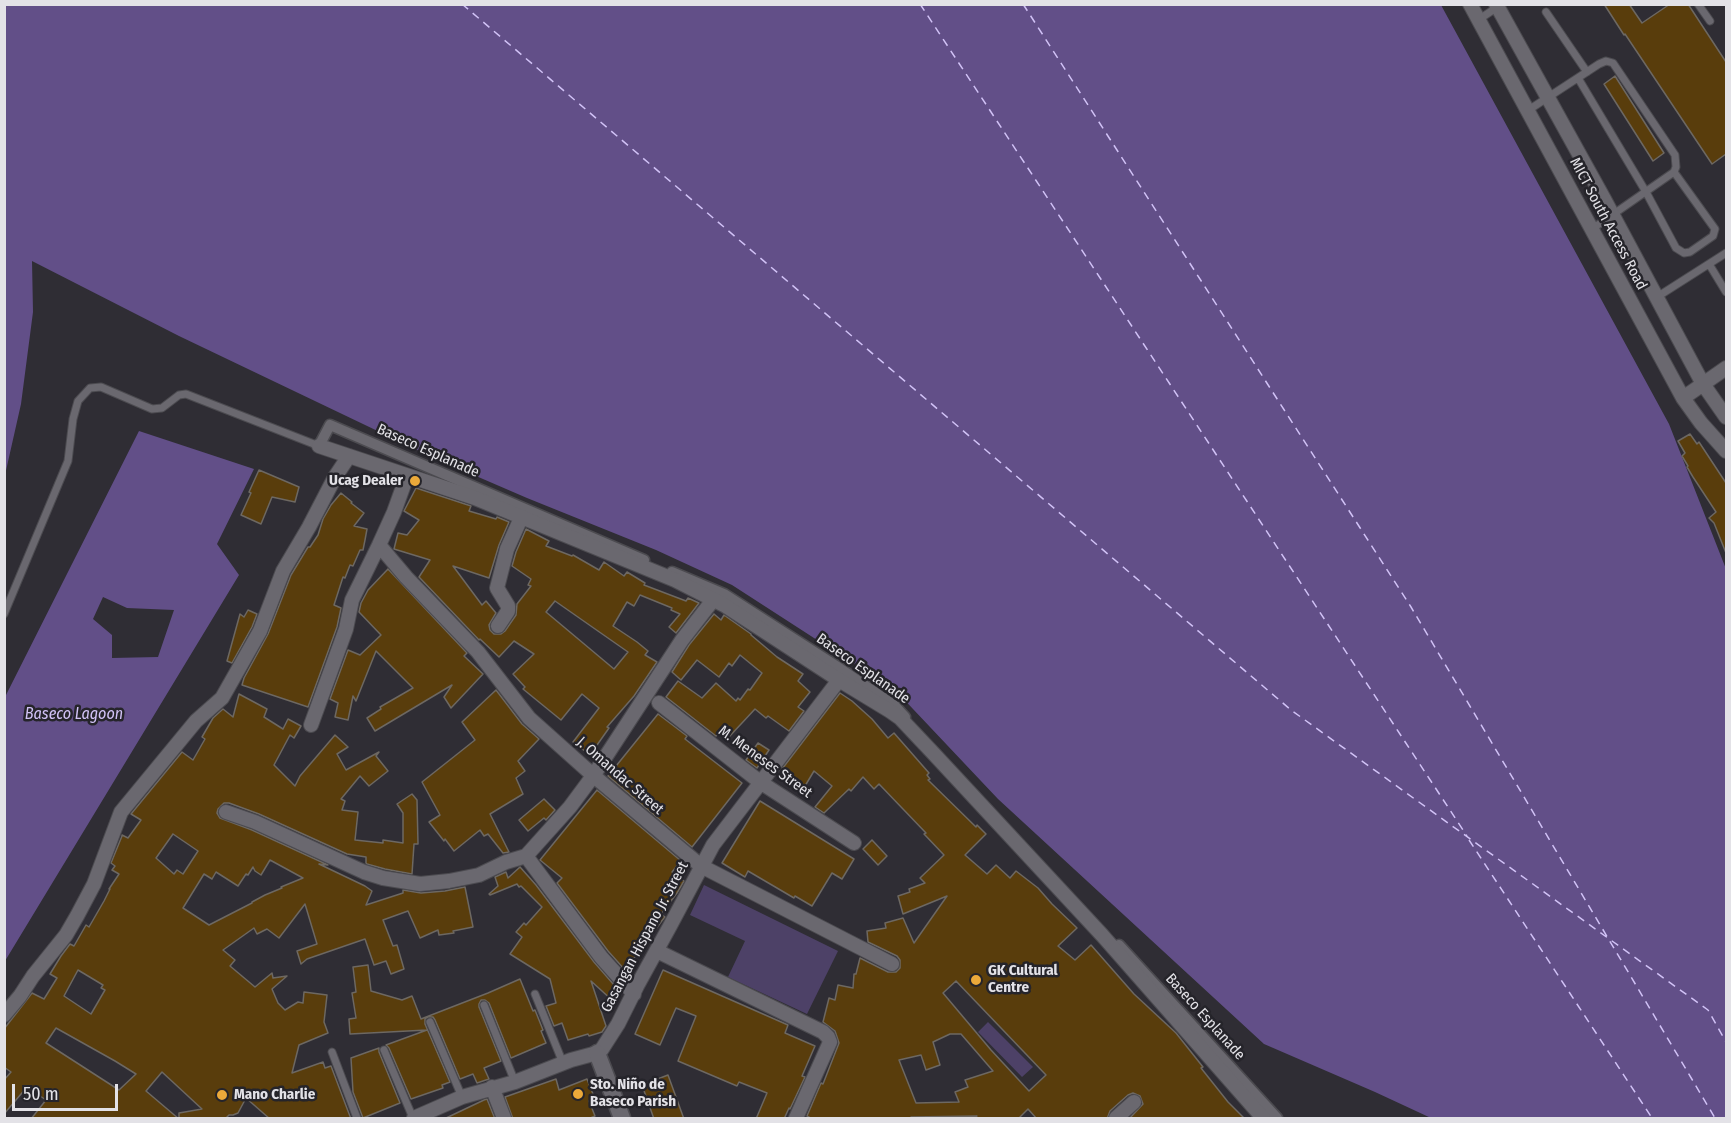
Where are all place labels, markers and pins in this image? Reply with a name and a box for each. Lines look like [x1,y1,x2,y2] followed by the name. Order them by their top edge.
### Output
[329,472,403,490] place label: Ucag Dealer
[408,474,422,488] marker: Ucag Dealer
[988,962,1058,997] place label: GK Cultural Centre
[969,973,983,987] marker: GK Cultural Centre
[590,1076,676,1111] place label: Sto. Niño de Baseco Parish
[234,1086,315,1104] place label: Mano Charlie
[571,1087,585,1101] marker: Sto. Niño de Baseco Parish
[215,1088,229,1102] marker: Mano Charlie

